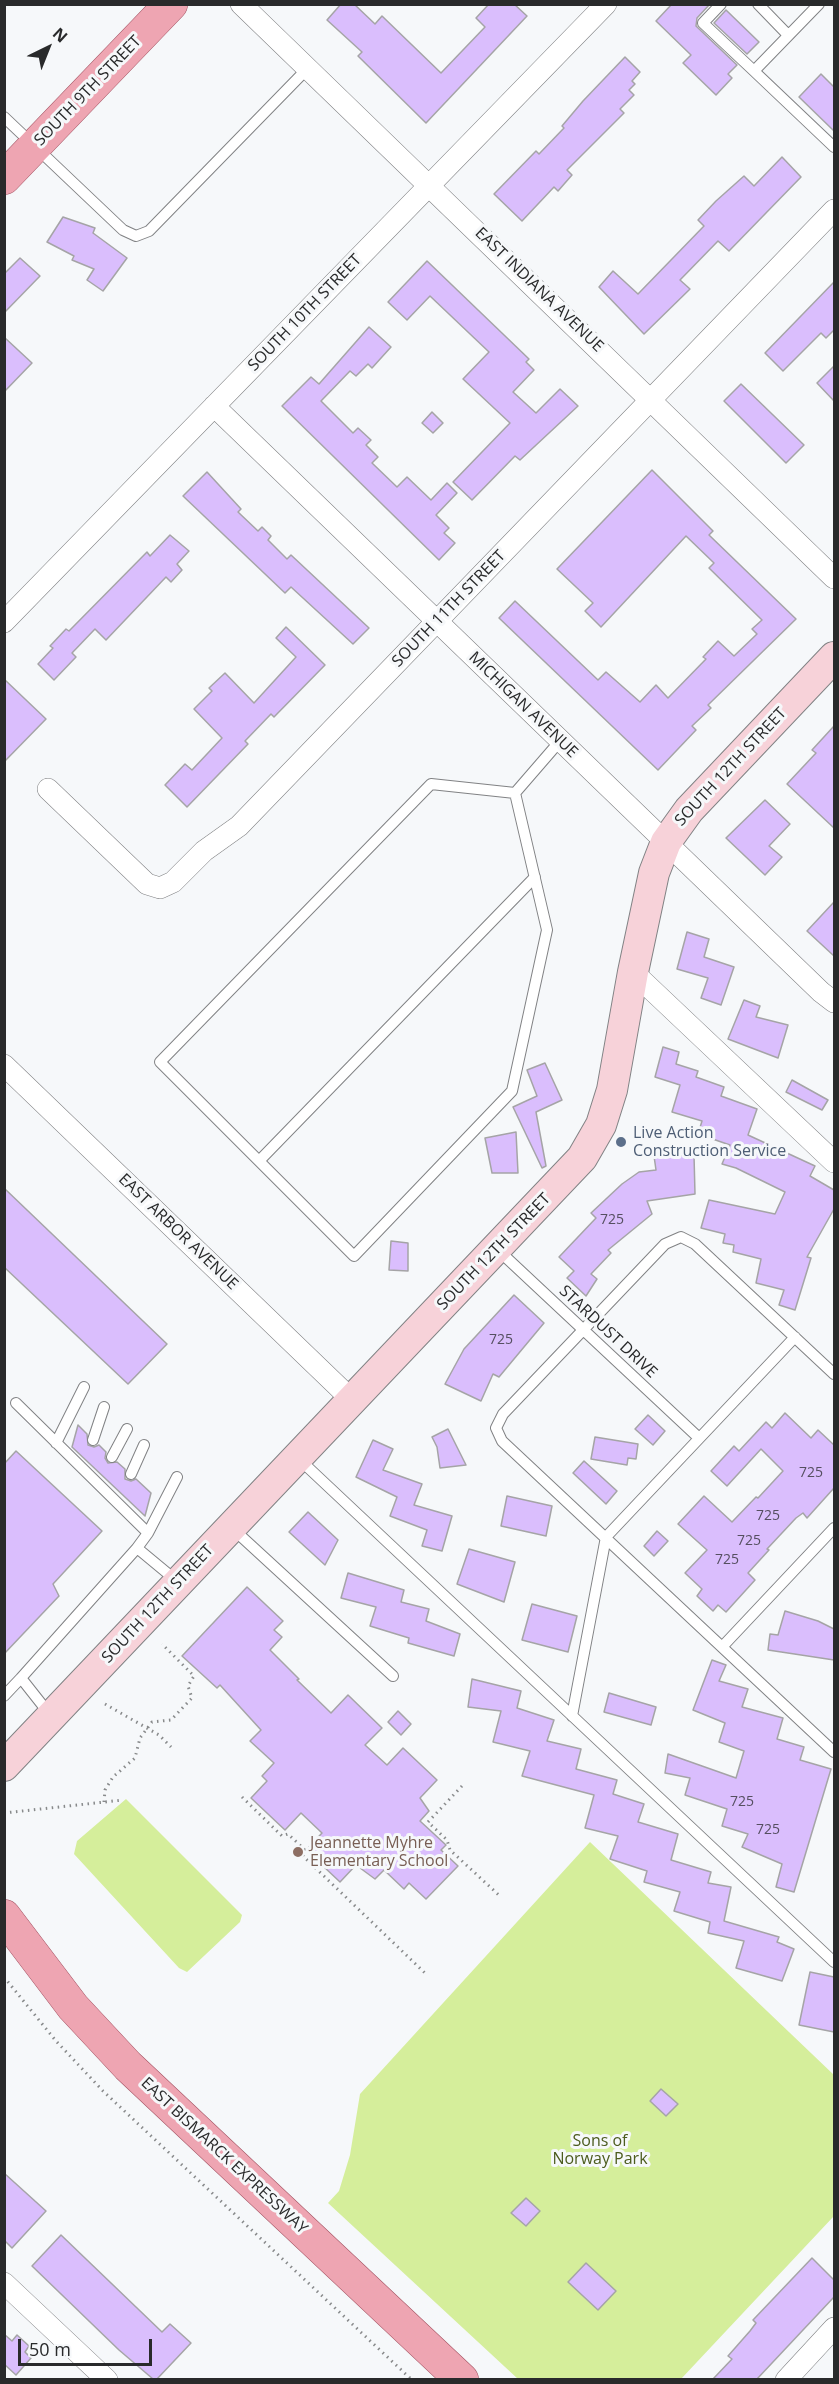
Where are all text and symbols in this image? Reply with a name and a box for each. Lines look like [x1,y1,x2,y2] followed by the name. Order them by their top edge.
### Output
[18,18,78,78] north arrow
[48,22,73,47] text: N
[31,32,145,150] street label: SOUTH 9TH STREET
[471,224,607,356] street label: EAST INDIANA AVENUE
[244,251,366,375] street label: SOUTH 10TH STREET
[388,547,510,671] street label: SOUTH 11TH STREET
[464,648,582,762] street label: MICHIGAN AVENUE
[671,704,791,830] street label: SOUTH 12TH STREET
[633,1123,786,1161] place label: Live Action Construction Service
[614,1135,628,1149] marker: Live Action Construction Service
[114,1170,242,1294] street label: EAST ARBOR AVENUE
[433,1190,555,1314] street label: SOUTH 12TH STREET
[600,1212,624,1228] house number: 725
[555,1282,661,1382] street label: STARDUST DRIVE
[489,1332,513,1348] house number: 725
[799,1465,823,1481] house number: 725
[756,1508,780,1524] house number: 725
[737,1533,761,1549] house number: 725
[98,1541,218,1667] street label: SOUTH 12TH STREET
[715,1552,739,1568] house number: 725
[730,1794,754,1810] house number: 725
[756,1822,780,1838] house number: 725
[310,1833,448,1871] place label: Jeannette Myhre Elementary School
[291,1845,305,1859] marker: Jeannette Myhre Elementary School
[137,2074,311,2238] street label: EAST BISMARCK EXPRESSWAY
[552,2131,648,2169] park label: Sons of Norway Park
[21,2327,154,2365] scale bar
[29,2337,71,2361] text: 50 m

